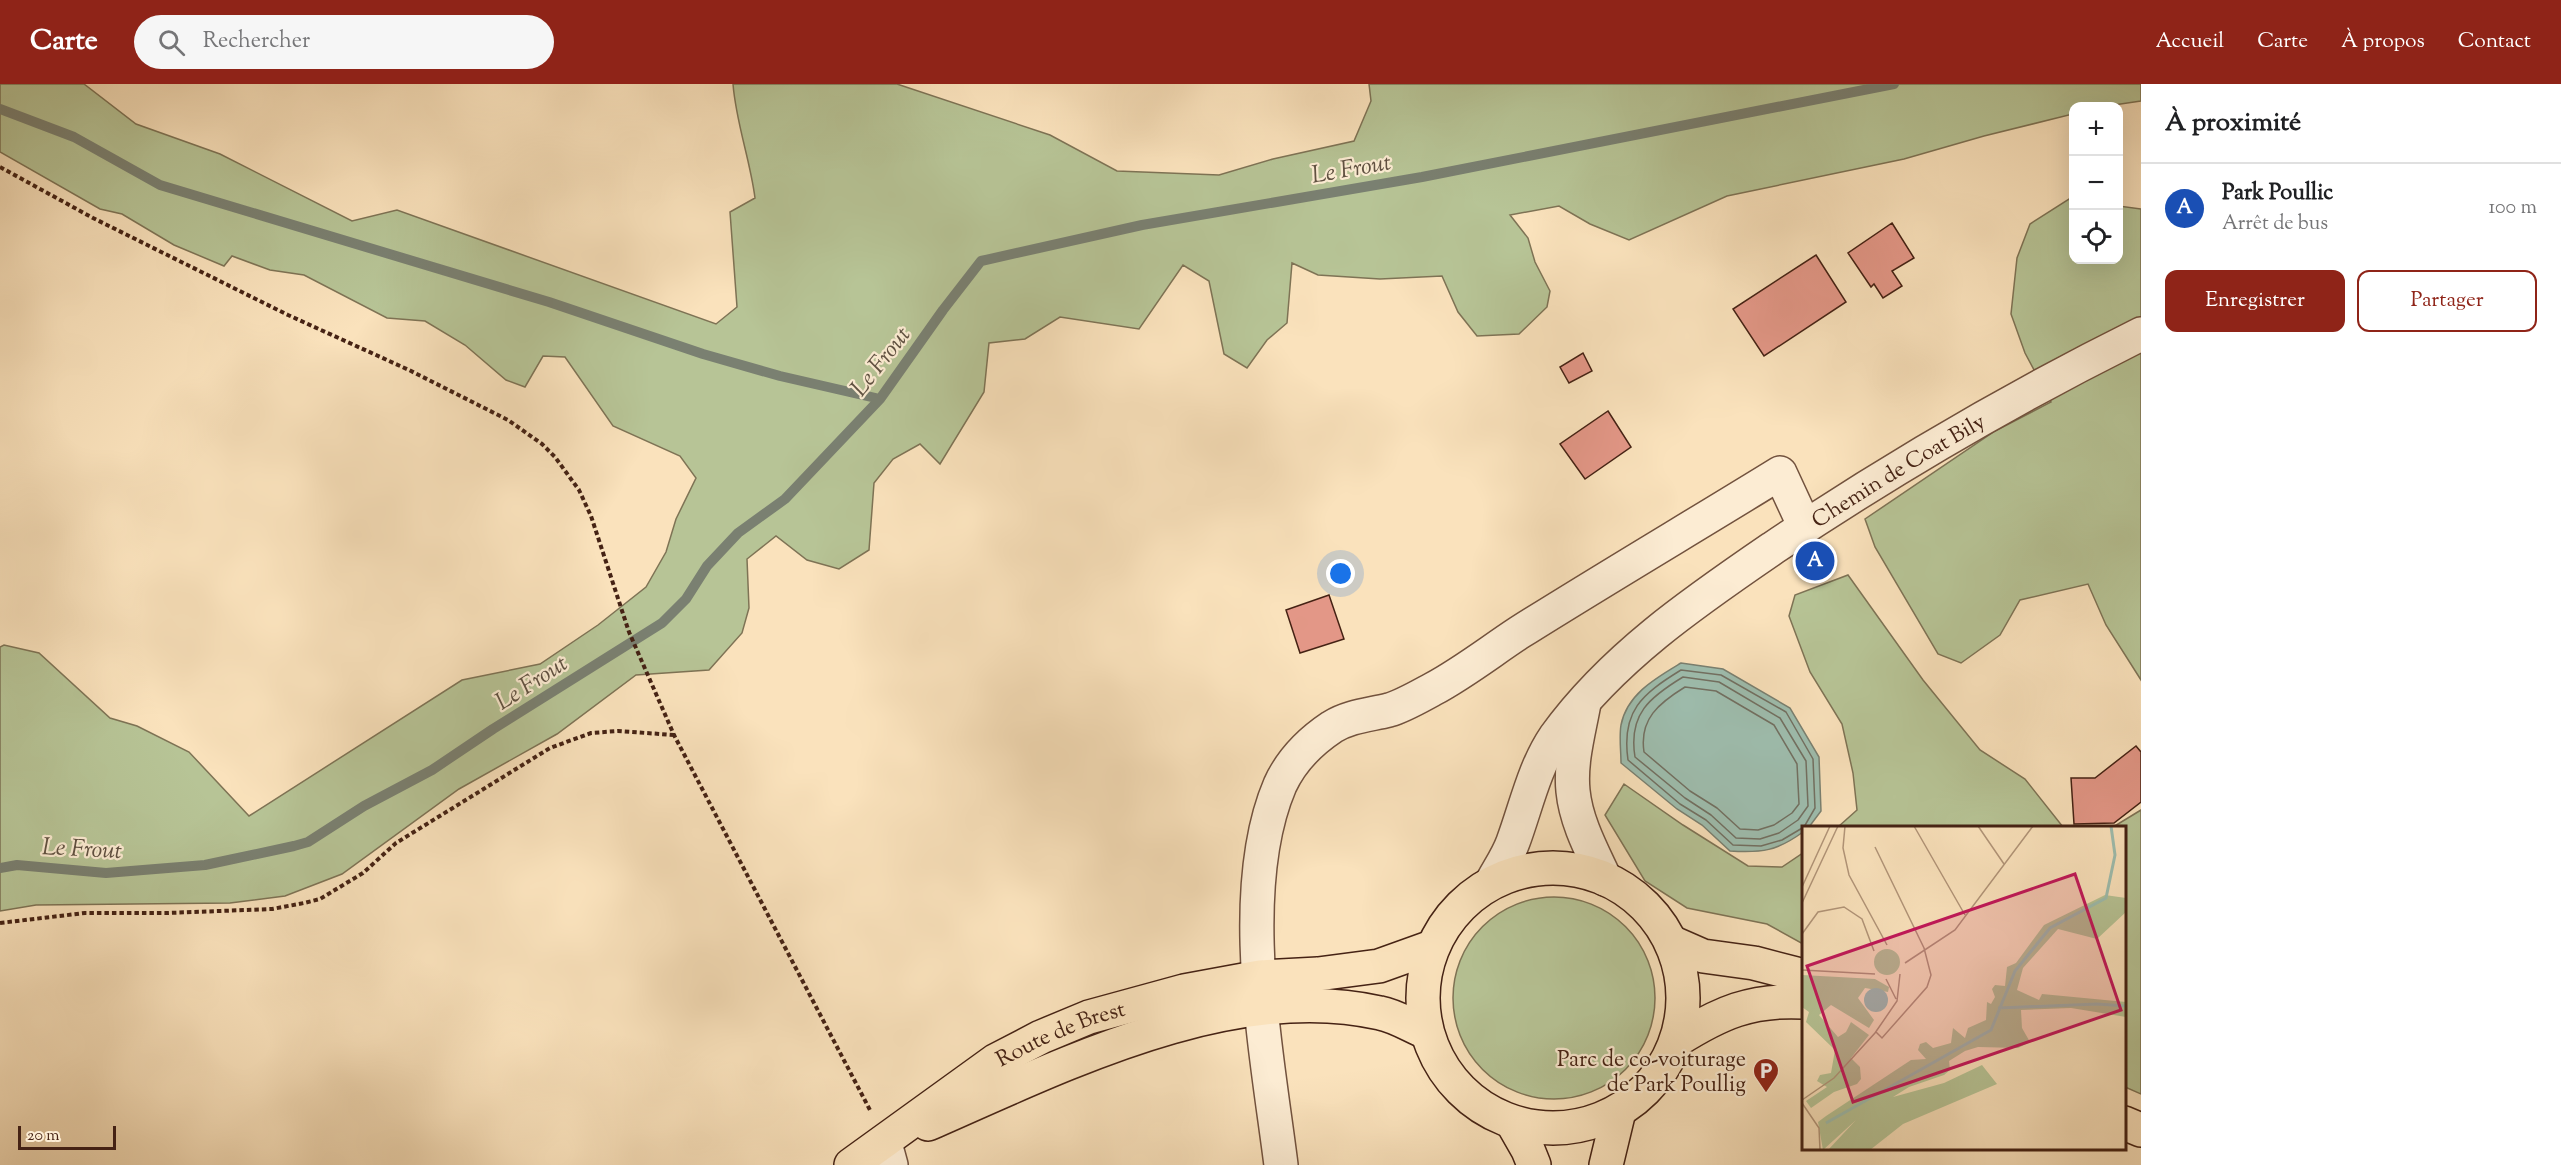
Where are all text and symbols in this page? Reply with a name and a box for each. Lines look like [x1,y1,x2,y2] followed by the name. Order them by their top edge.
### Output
[134,15,554,69] search box
[30,22,98,62] text: Carte
[155,26,188,59] icon: search
[203,26,310,58] text: Rechercher
[2156,27,2224,57] text: Accueil
[2257,27,2308,57] text: Carte
[2341,27,2425,57] text: À propos
[2458,27,2531,57] text: Contact
[2069,102,2123,264] map controls
[2069,102,2123,156] button: +
[2165,105,2301,142] text: À proximité
[1309,146,1394,194] water label: Le Frout
[2069,156,2123,210] button: −
[2222,178,2333,210] text: Park Poullic
[2176,194,2193,223] text: A
[2488,194,2537,223] text: 100 m
[2069,210,2123,264] button: locate
[2222,210,2328,239] text: Arrêt de bus
[2165,270,2345,332] button: Enregistrer
[2357,270,2537,332] button: Partager
[843,320,920,404] water label: Le Frout
[1806,407,1992,537] street label: Chemin de Coat Bily
[1796,538,1834,584] pin: A
[1326,559,1355,588] your location
[489,648,575,720] water label: Le Frout
[1802,826,2126,1150] inset map
[41,831,123,869] water label: Le Frout
[991,995,1130,1077] street label: Route de Brest
[1557,1045,1746,1102] place label: Parc de co-voiturage de Park Poullig
[1751,1056,1781,1094] parking icon: Parc de co-voiturage de Park Poullig
[18,1123,116,1150] scale bar
[27,1125,60,1148] text: 20 m

